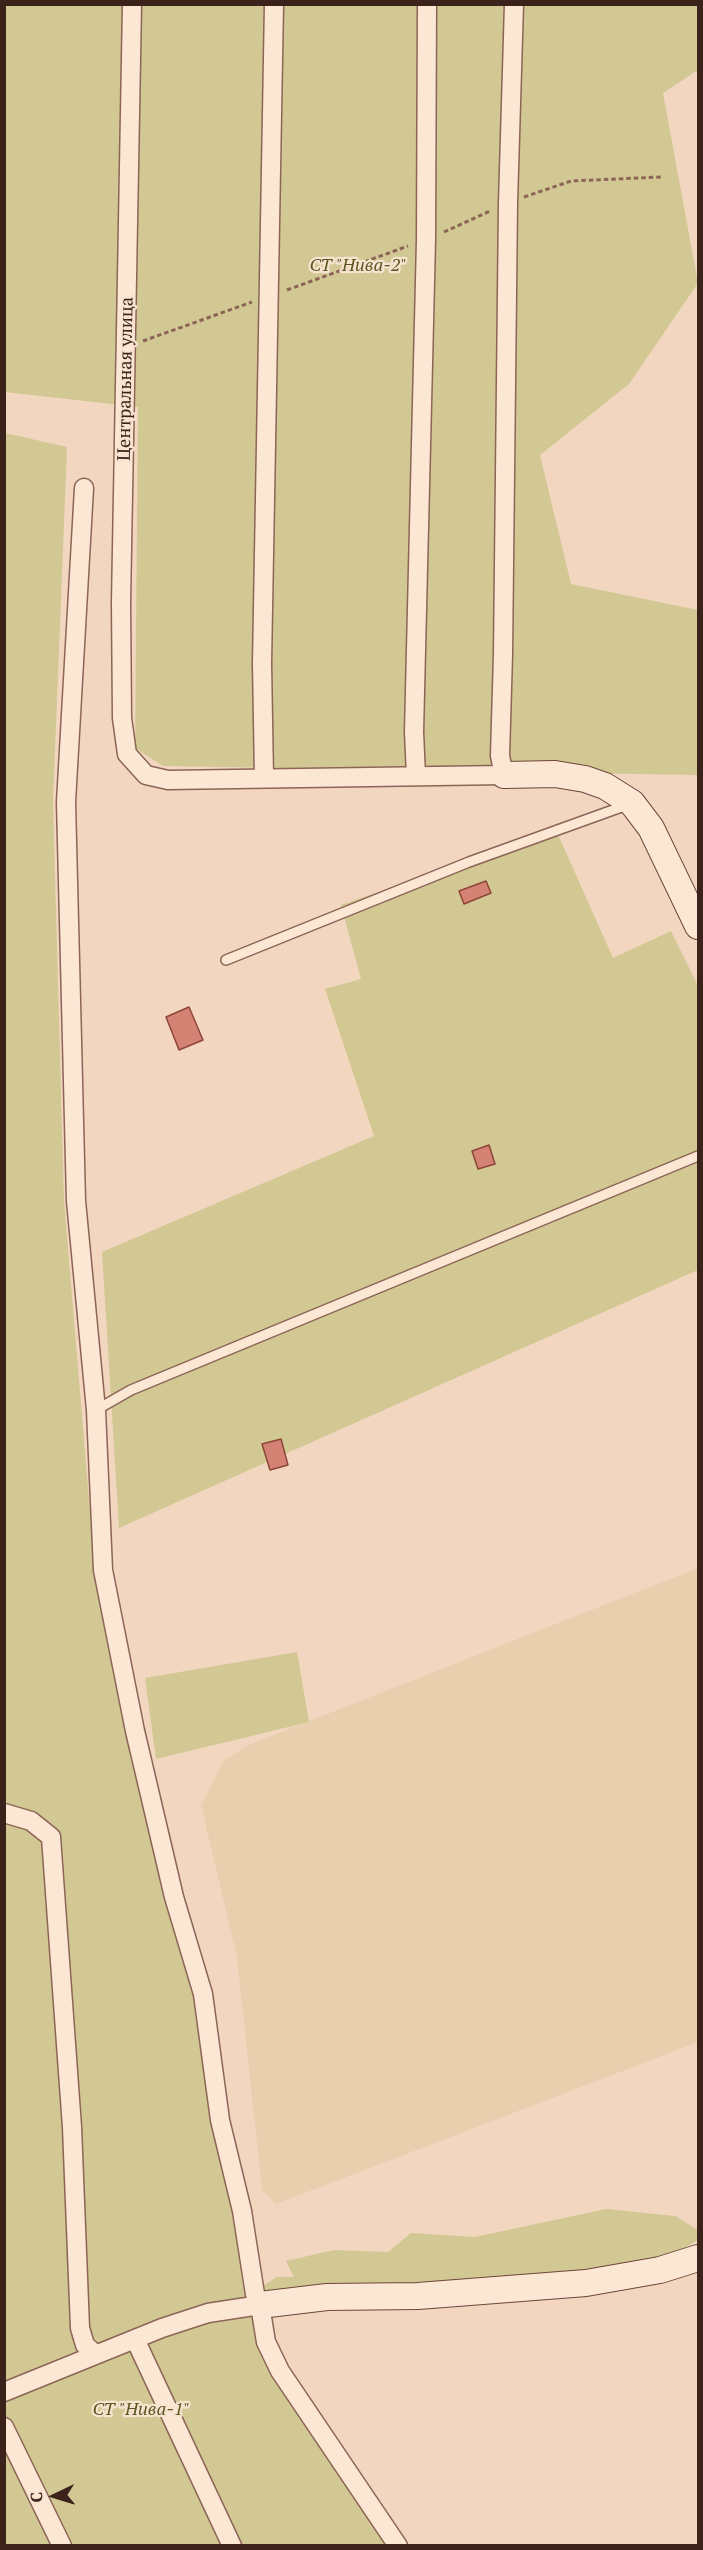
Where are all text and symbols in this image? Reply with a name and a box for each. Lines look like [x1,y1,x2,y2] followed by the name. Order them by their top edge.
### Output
[310,255,406,277] park label: СТ "Нива-2"
[114,297,138,461] street label: Центральная улица
[93,2399,189,2421] park label: СТ "Нива-1"
[24,2466,84,2526] north arrow
[25,2491,47,2503] text: С

